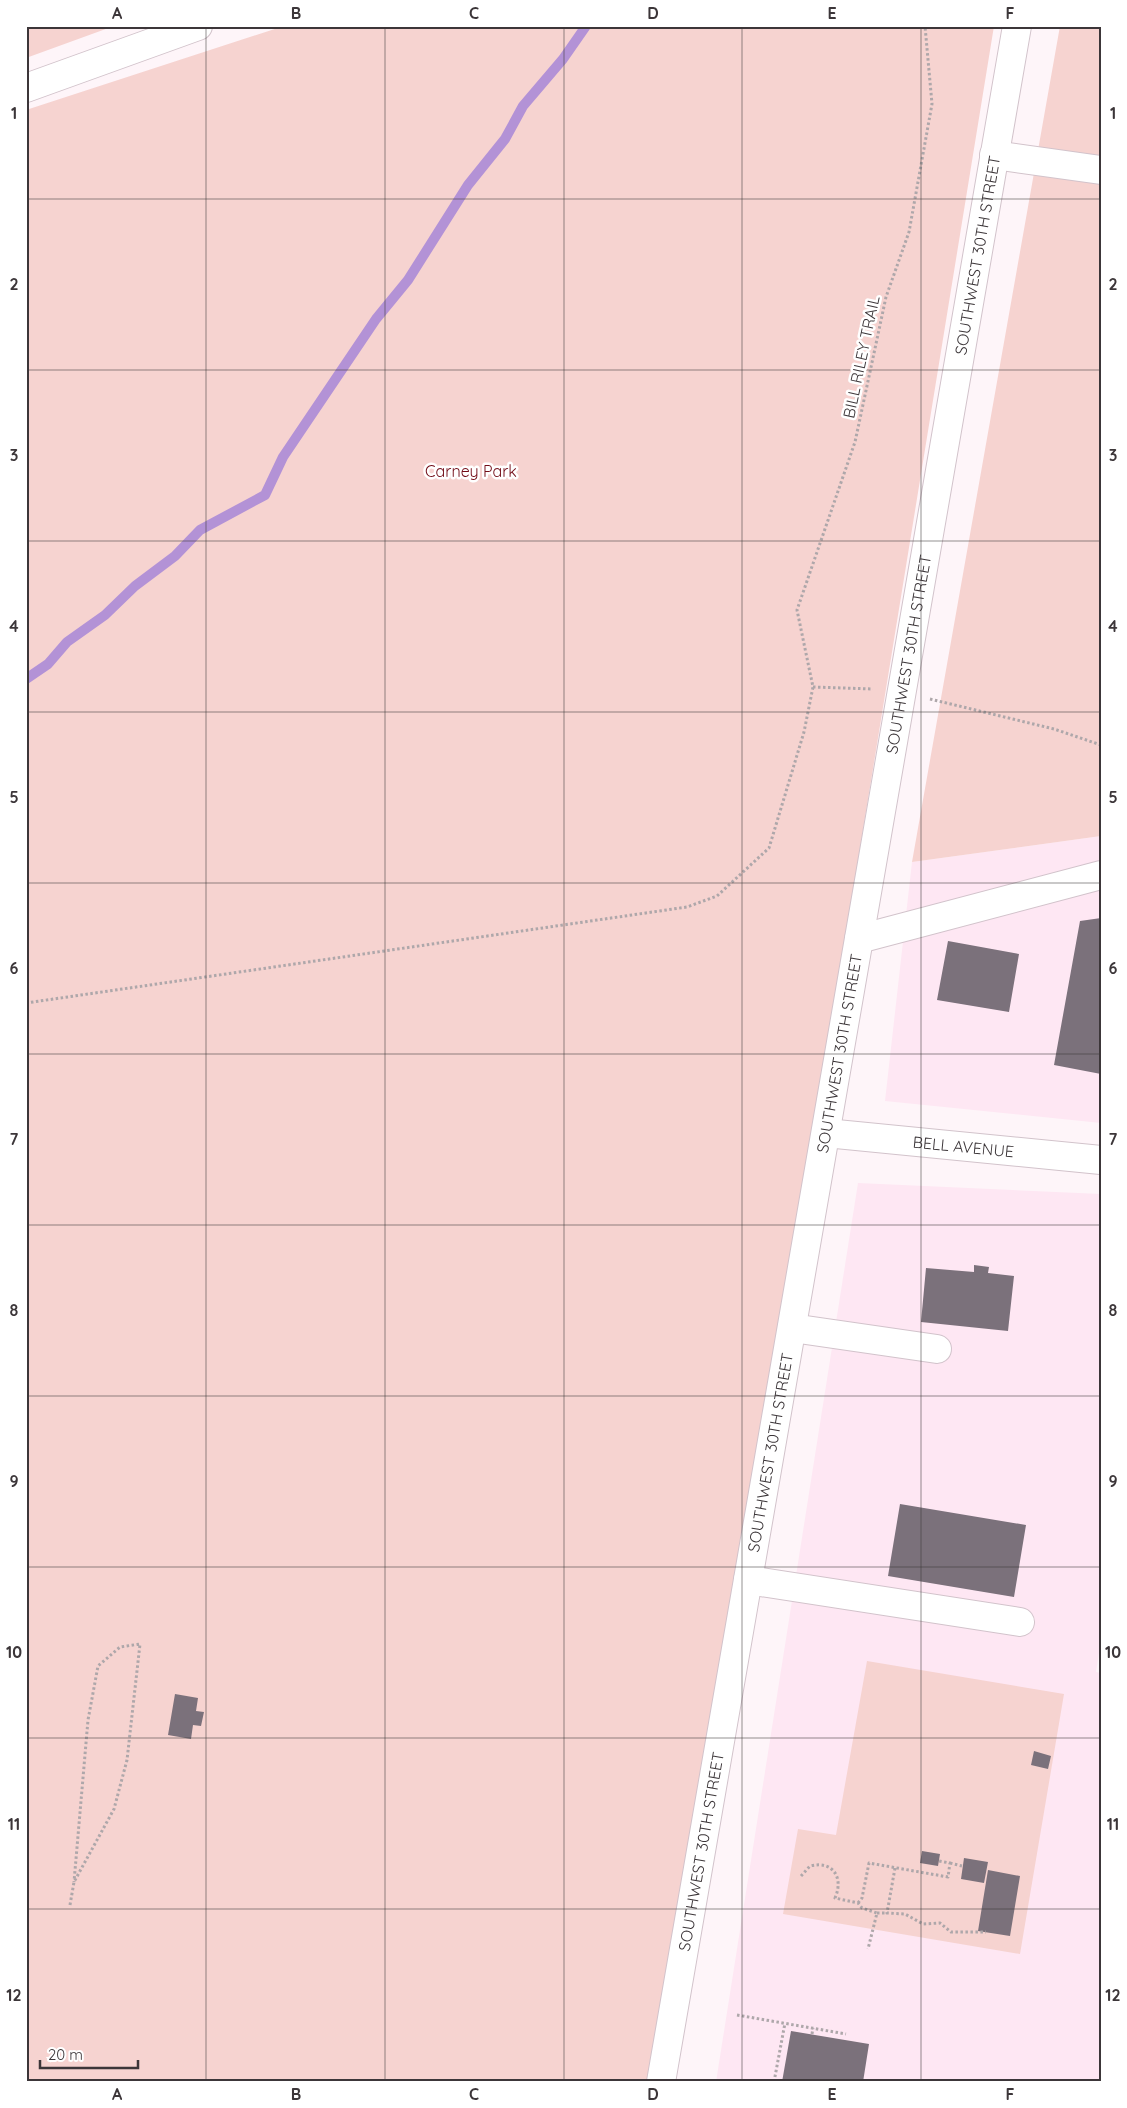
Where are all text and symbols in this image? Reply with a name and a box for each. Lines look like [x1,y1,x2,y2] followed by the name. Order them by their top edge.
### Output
[112,3,123,23] text: A
[291,3,301,23] text: B
[469,3,479,23] text: C
[647,3,659,23] text: D
[827,3,837,23] text: E
[1006,3,1015,23] text: F
[11,103,17,123] text: 1
[1110,103,1116,123] text: 1
[950,154,1004,356] street label: SOUTHWEST 30TH STREET
[9,274,19,294] text: 2
[1108,274,1118,294] text: 2
[838,293,884,420] street label: BILL RILEY TRAIL
[10,445,18,465] text: 3
[1109,445,1117,465] text: 3
[425,461,517,481] park label: Carney Park
[881,553,935,755] street label: SOUTHWEST 30TH STREET
[9,616,19,636] text: 4
[1108,616,1118,636] text: 4
[9,787,19,807] text: 5
[1108,787,1118,807] text: 5
[812,952,866,1155] street label: SOUTHWEST 30TH STREET
[10,958,19,978] text: 6
[1109,958,1118,978] text: 6
[10,1129,19,1149] text: 7
[1109,1129,1118,1149] text: 7
[912,1132,1015,1161] street label: BELL AVENUE
[10,1300,19,1320] text: 8
[1109,1300,1118,1320] text: 8
[743,1351,797,1554] street label: SOUTHWEST 30TH STREET
[9,1471,19,1491] text: 9
[1108,1471,1118,1491] text: 9
[6,1642,22,1662] text: 10
[1105,1642,1121,1662] text: 10
[674,1750,728,1953] street label: SOUTHWEST 30TH STREET
[8,1814,20,1834] text: 11
[1107,1814,1119,1834] text: 11
[6,1985,22,2005] text: 12
[1105,1985,1121,2005] text: 12
[40,2038,138,2070] scale bar
[48,2045,83,2064] text: 20 m
[112,2084,123,2104] text: A
[291,2084,301,2104] text: B
[469,2084,479,2104] text: C
[647,2084,659,2104] text: D
[827,2084,837,2104] text: E
[1006,2084,1015,2104] text: F

